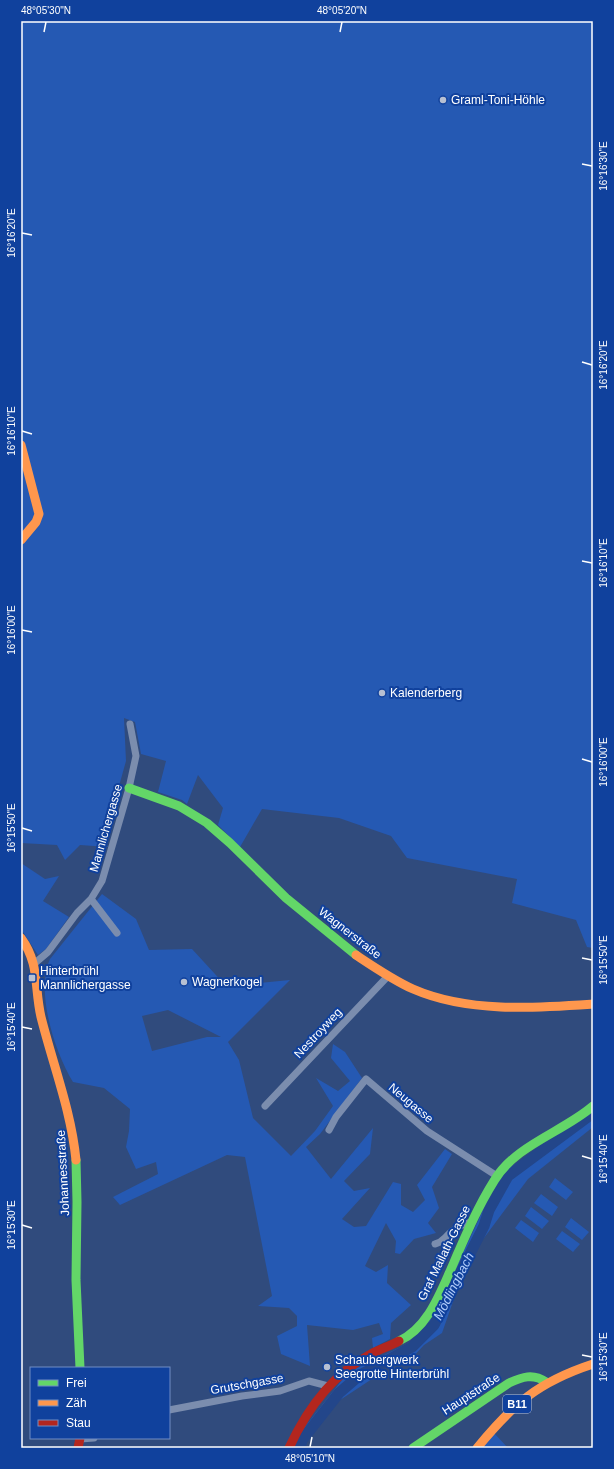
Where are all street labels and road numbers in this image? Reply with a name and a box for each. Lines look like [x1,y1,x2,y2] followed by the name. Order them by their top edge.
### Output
[87,782,125,874] street label: Mannlichergasse
[316,904,384,962] street label: Wagnerstraße
[291,1005,345,1061] street label: Nestroyweg
[386,1080,436,1126] street label: Neugasse
[54,1129,72,1216] street label: Johannesstraße
[415,1203,473,1303] street label: Graf Mailath-Gasse
[439,1370,503,1418] street label: Hauptstraße
[209,1371,285,1397] street label: Grutschgasse
[503,1395,531,1413] road number: B11

